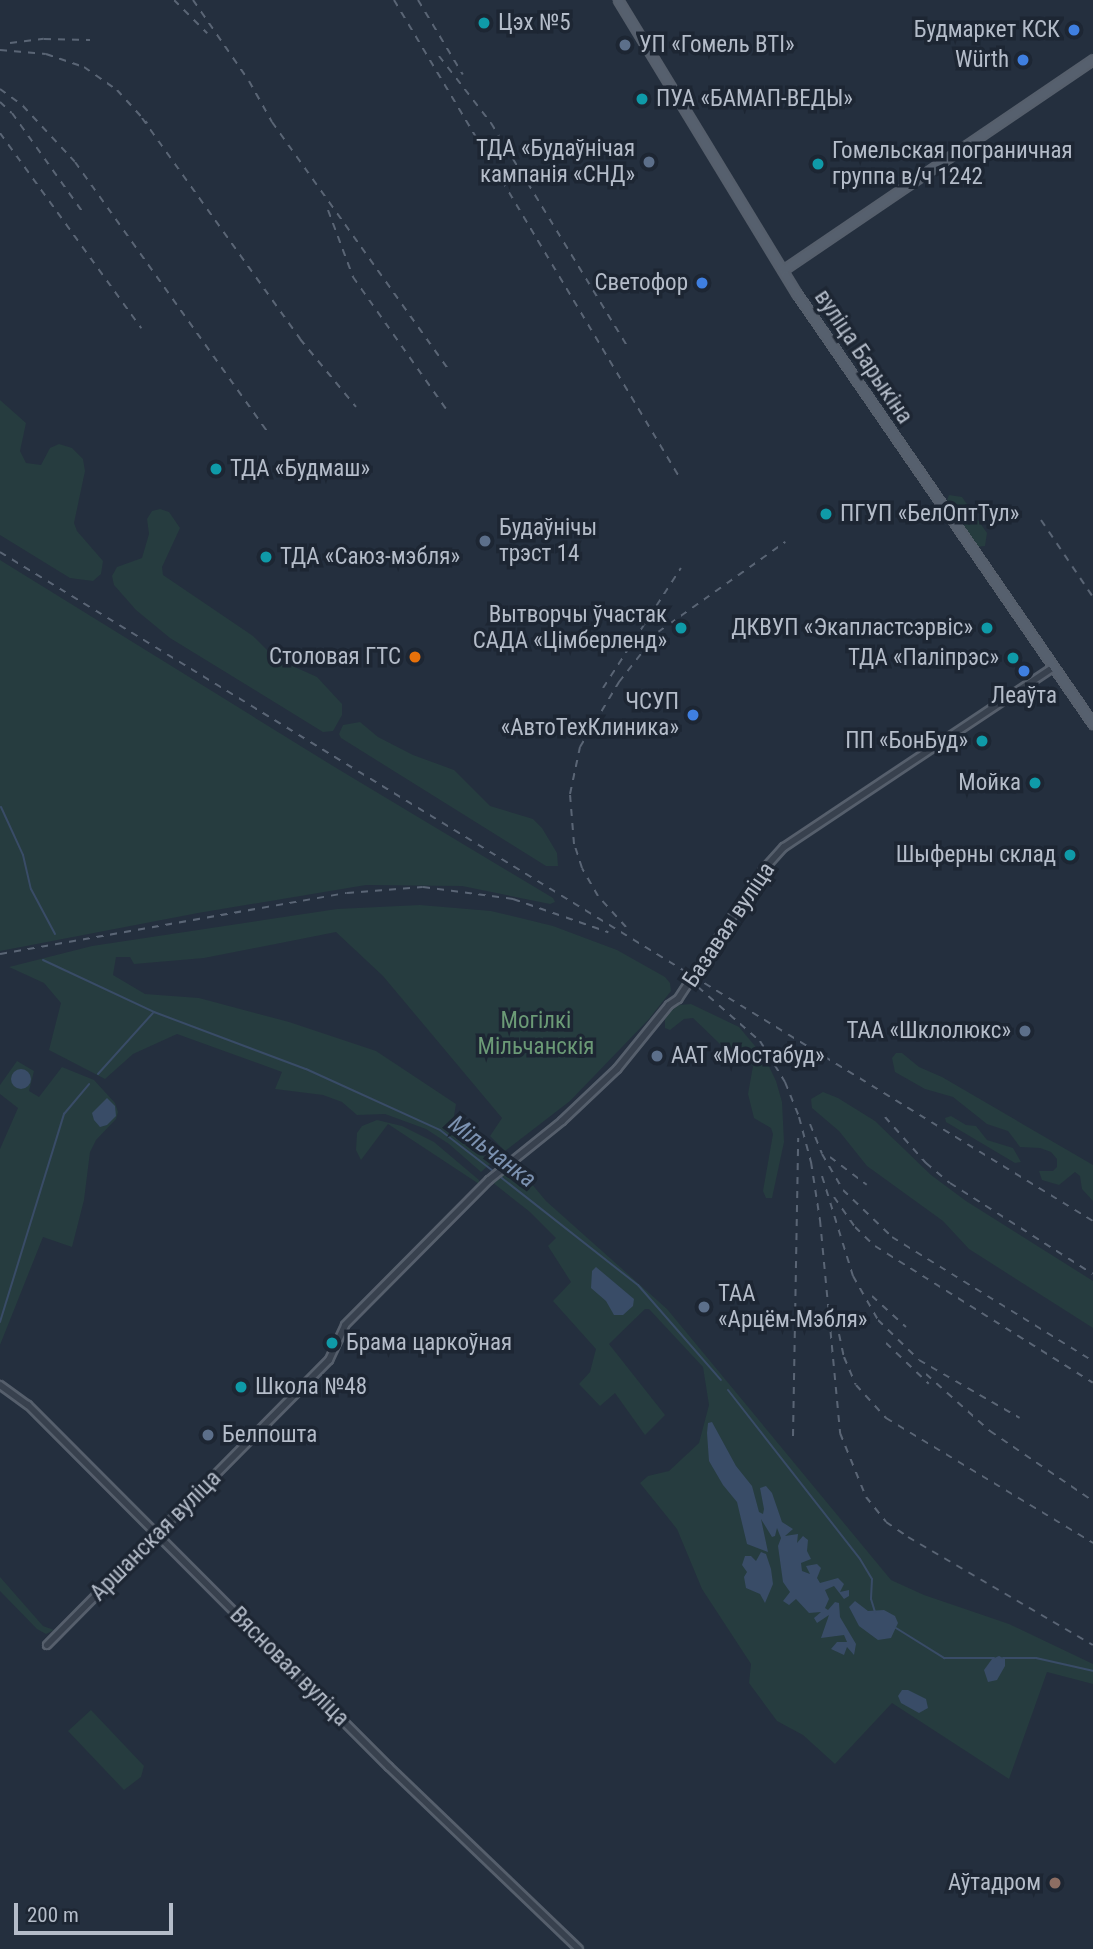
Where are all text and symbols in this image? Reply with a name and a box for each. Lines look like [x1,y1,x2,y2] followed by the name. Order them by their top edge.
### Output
[498,9,571,37] place label: Цэх №5
[476,15,492,31] marker: Цэх №5
[914,16,1060,44] place label: Будмаркет КСК
[1066,22,1082,38] marker: Будмаркет КСК
[639,31,795,59] place label: УП «Гомель ВТІ»
[617,37,633,53] marker: УП «Гомель ВТІ»
[955,46,1009,74] place label: Würth
[1015,52,1031,68] marker: Würth
[656,85,853,113] place label: ПУА «БАМАП-ВЕДЫ»
[634,91,650,107] marker: ПУА «БАМАП-ВЕДЫ»
[476,135,635,189] place label: ТДА «Будаўнічая кампанія «СНД»
[832,137,1073,191] place label: Гомельская пограничная группа в/ч 1242
[641,154,657,170] marker: ТДА «Будаўнічая кампанія «СНД»
[810,156,826,172] marker: Гомельская пограничная группа в/ч 1242
[595,269,688,297] place label: Светофор
[694,275,710,291] marker: Светофор
[808,285,918,429] street label: вуліца Барыкіна
[230,455,370,483] place label: ТДА «Будмаш»
[208,461,224,477] marker: ТДА «Будмаш»
[840,500,1019,528] place label: ПГУП «БелОптТул»
[818,506,834,522] marker: ПГУП «БелОптТул»
[499,514,597,568] place label: Будаўнічы трэст 14
[477,533,493,549] marker: Будаўнічы трэст 14
[280,543,460,571] place label: ТДА «Саюз-мэбля»
[258,549,274,565] marker: ТДА «Саюз-мэбля»
[473,601,667,655] place label: Вытворчы ўчастак САДА «Цімберленд»
[731,614,973,642] place label: ДКВУП «Экапластсэрвіс»
[673,620,689,636] marker: Вытворчы ўчастак САДА «Цімберленд»
[979,620,995,636] marker: ДКВУП «Экапластсэрвіс»
[269,643,401,671] place label: Столовая ГТС
[848,644,999,672] place label: ТДА «Паліпрэс»
[407,649,423,665] marker: Столовая ГТС
[1005,650,1021,666] marker: ТДА «Паліпрэс»
[1016,663,1032,679] marker: Леаўта
[991,682,1057,710] place label: Леаўта
[501,688,679,742] place label: ЧСУП «АвтоТехКлиника»
[685,707,701,723] marker: ЧСУП «АвтоТехКлиника»
[845,727,968,755] place label: ПП «БонБуд»
[974,733,990,749] marker: ПП «БонБуд»
[958,769,1021,797] place label: Мойка
[1027,775,1043,791] marker: Мойка
[896,841,1056,869] place label: Шыферны склад
[1062,847,1078,863] marker: Шыферны склад
[677,857,781,993] street label: Базавая вуліца
[478,1007,594,1061] park label: Могілкі Мільчанскія
[847,1017,1011,1045] place label: ТАА «Шклолюкс»
[1017,1023,1033,1039] marker: ТАА «Шклолюкс»
[671,1042,825,1070] place label: ААТ «Мостабуд»
[649,1048,665,1064] marker: ААТ «Мостабуд»
[443,1110,541,1194] water label: Мільчанка
[718,1280,867,1334] place label: ТАА «Арцём-Мэбля»
[696,1299,712,1315] marker: ТАА «Арцём-Мэбля»
[346,1329,512,1357] place label: Брама царкоўная
[324,1335,340,1351] marker: Брама царкоўная
[255,1373,367,1401] place label: Школа №48
[233,1379,249,1395] marker: Школа №48
[222,1421,317,1449] place label: Белпошта
[200,1427,216,1443] marker: Белпошта
[85,1465,227,1607] street label: Аршанская вуліца
[224,1602,354,1732] street label: Вясновая вуліца
[948,1869,1041,1897] place label: Аўтадром
[1047,1875,1063,1891] marker: Аўтадром
[18,1890,177,1934] scale bar
[27,1903,79,1927] text: 200 m

